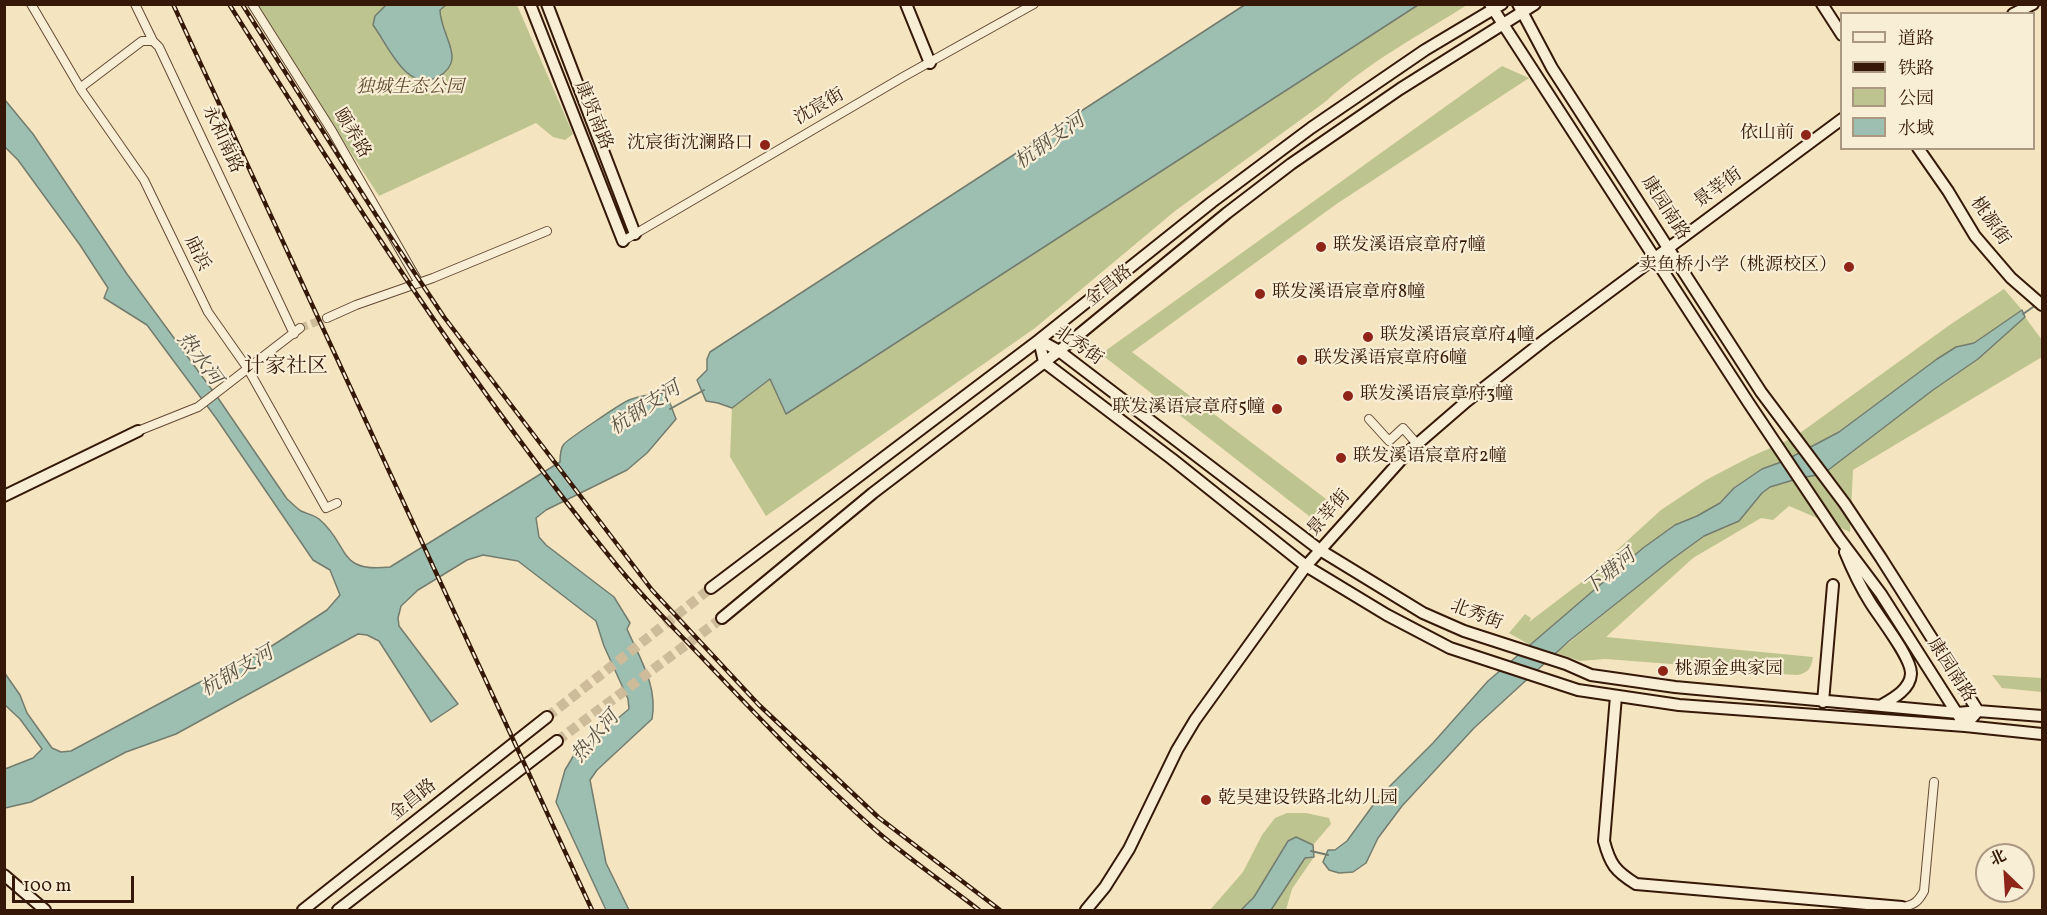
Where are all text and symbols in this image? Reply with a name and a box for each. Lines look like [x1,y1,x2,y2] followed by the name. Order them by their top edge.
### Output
[1840,12,2035,150] legend
[1898,27,1934,52] text: 道路
[1898,57,1934,82] text: 铁路
[356,78,464,100] park label: 独城生态公园
[569,79,615,153] street label: 康贤南路
[791,85,849,131] street label: 沈宸街
[1898,87,1934,112] text: 公园
[196,103,246,177] street label: 永和南路
[328,105,374,163] street label: 颐养路
[1011,110,1091,176] water label: 杭钢支河
[1898,117,1934,142] text: 水域
[1740,124,1794,146] place label: 依山前
[1799,128,1813,142] marker: 依山前
[627,134,753,156] place label: 沈宸街沈澜路口
[758,138,772,152] marker: 沈宸街沈澜路口
[1691,164,1747,214] street label: 景莘街
[1635,173,1693,245] street label: 康园南路
[1965,194,2013,250] street label: 桃源街
[178,233,214,275] street label: 庙浜
[1333,236,1486,258] place label: 联发溪语宸章府7幢
[1314,240,1328,254] marker: 联发溪语宸章府7幢
[1639,256,1837,278] place label: 卖鱼桥小学（桃源校区）
[1842,260,1856,274] marker: 卖鱼桥小学（桃源校区）
[1082,262,1138,312] street label: 金昌路
[1272,283,1425,305] place label: 联发溪语宸章府8幢
[1253,287,1267,301] marker: 联发溪语宸章府8幢
[1050,323,1106,371] street label: 北秀街
[1380,326,1535,348] place label: 联发溪语宸章府4幢
[170,329,226,391] water label: 热水河
[1361,330,1375,344] marker: 联发溪语宸章府4幢
[1314,349,1467,371] place label: 联发溪语宸章府6幢
[1295,353,1309,367] marker: 联发溪语宸章府6幢
[244,355,328,381] district label: 计家社区
[606,378,686,442] water label: 杭钢支河
[1360,385,1513,407] place label: 联发溪语宸章府3幢
[1341,389,1355,403] marker: 联发溪语宸章府3幢
[1112,398,1265,420] place label: 联发溪语宸章府5幢
[1270,402,1284,416] marker: 联发溪语宸章府5幢
[1353,447,1507,469] place label: 联发溪语宸章府2幢
[1334,451,1348,465] marker: 联发溪语宸章府2幢
[1304,487,1356,541] street label: 景莘街
[1580,546,1642,602] water label: 下塘河
[1447,596,1505,636] street label: 北秀街
[1921,635,1979,707] street label: 康园南路
[197,643,279,703] water label: 杭钢支河
[1675,660,1783,682] place label: 桃源金典家园
[1656,664,1670,678] marker: 桃源金典家园
[568,707,626,769] water label: 热水河
[386,776,442,826] street label: 金昌路
[1218,789,1398,811] place label: 乾昊建设铁路北幼儿园
[1199,793,1213,807] marker: 乾昊建设铁路北幼儿园
[1975,843,2035,903] north arrow
[1986,845,2010,872] text: 北
[15,864,136,902] scale bar
[23,874,72,899] text: 100 m

